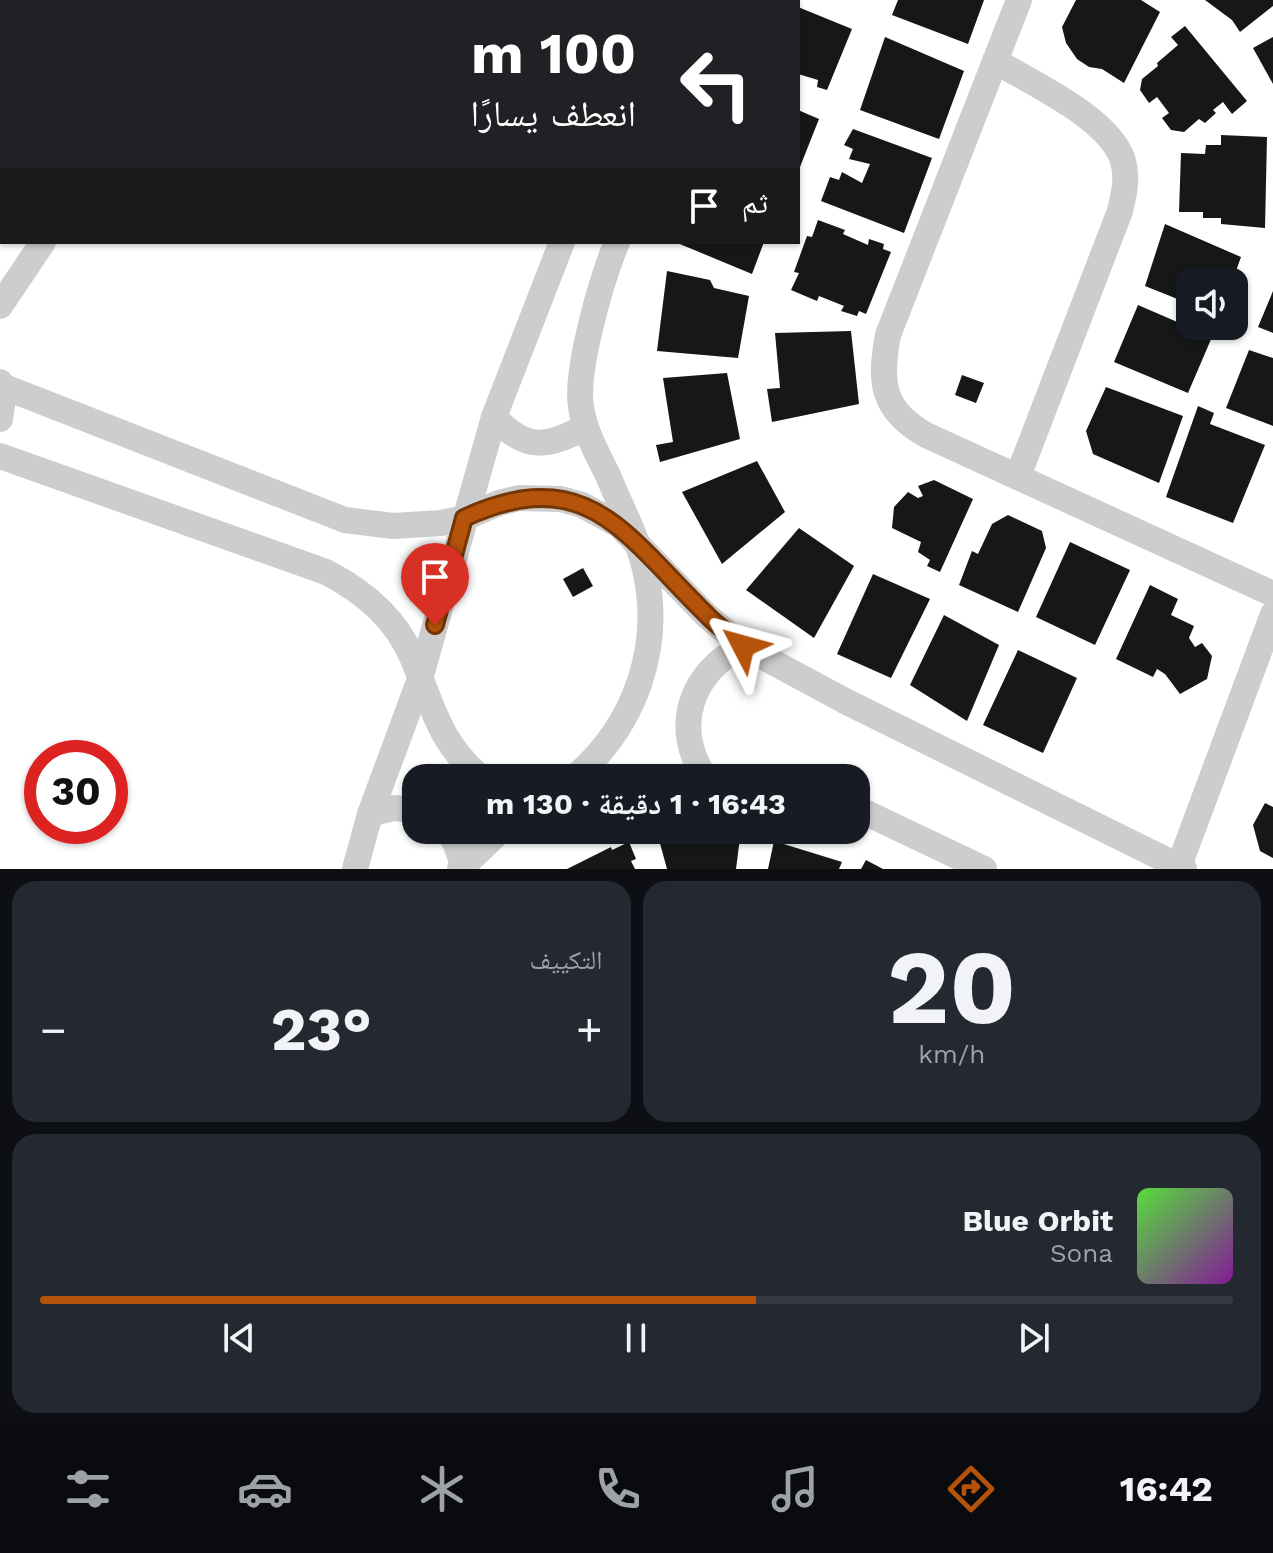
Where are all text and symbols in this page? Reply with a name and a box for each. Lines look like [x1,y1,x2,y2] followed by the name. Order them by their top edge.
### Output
[471,21,636,87] text: 100 m
[664,32,768,136] icon: left
[471,93,636,135] text: انعطف يسارًا
[682,184,726,228] icon: arrive
[742,185,768,220] text: ثم
[1176,268,1248,340] map controls
[1176,268,1248,340] button: sound
[401,543,469,625] pin
[413,555,457,599] icon: arrive
[701,604,785,688] position arrow
[24,740,128,844] speed limit sign: 30
[486,786,786,821] text: 16:43 · 1 دقيقة · 130 m
[887,926,1016,1048] text: 20
[530,945,603,975] text: التكييف
[271,994,372,1065] text: 23°
[40,1004,67,1056] text: −
[576,1004,602,1056] text: +
[918,1039,985,1069] text: km/h
[963,1203,1113,1238] text: Blue Orbit
[1050,1238,1113,1268] text: Sona
[217,1316,261,1360] icon: previous
[614,1316,658,1360] icon: pause
[1012,1316,1056,1360] icon: next
[60,1461,116,1517] icon: filters
[237,1461,293,1517] icon: car
[414,1461,470,1517] icon: climate
[590,1461,646,1517] icon: phone
[767,1461,823,1517] icon: music
[943,1461,999,1517] icon: directions
[1120,1468,1213,1510] text: 16:42

